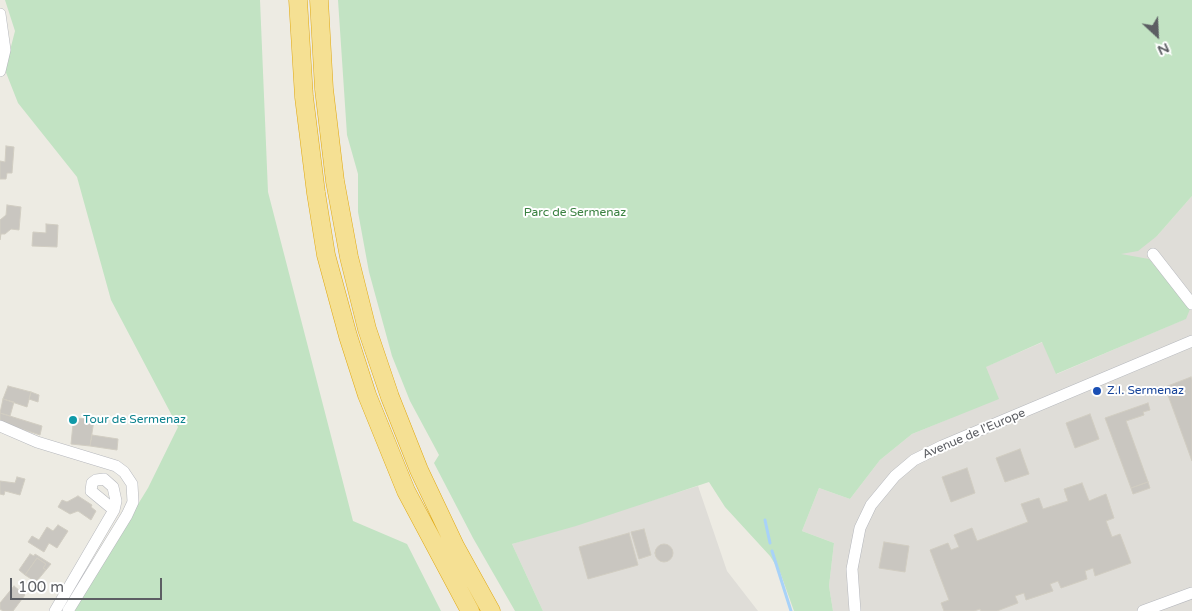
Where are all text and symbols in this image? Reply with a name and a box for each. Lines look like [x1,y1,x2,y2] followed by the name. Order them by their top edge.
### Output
[1132,10,1182,60] north arrow
[1155,39,1172,59] text: N
[524,206,626,220] park label: Parc de Sermenaz
[1107,384,1184,398] place label: Z.I. Sermenaz
[1091,385,1103,397] marker: Z.I. Sermenaz
[921,406,1027,462] street label: Avenue de l'Europe
[83,413,186,427] place label: Tour de Sermenaz
[67,414,79,426] marker: Tour de Sermenaz
[12,568,165,600] scale bar
[18,578,64,596] text: 100 m

